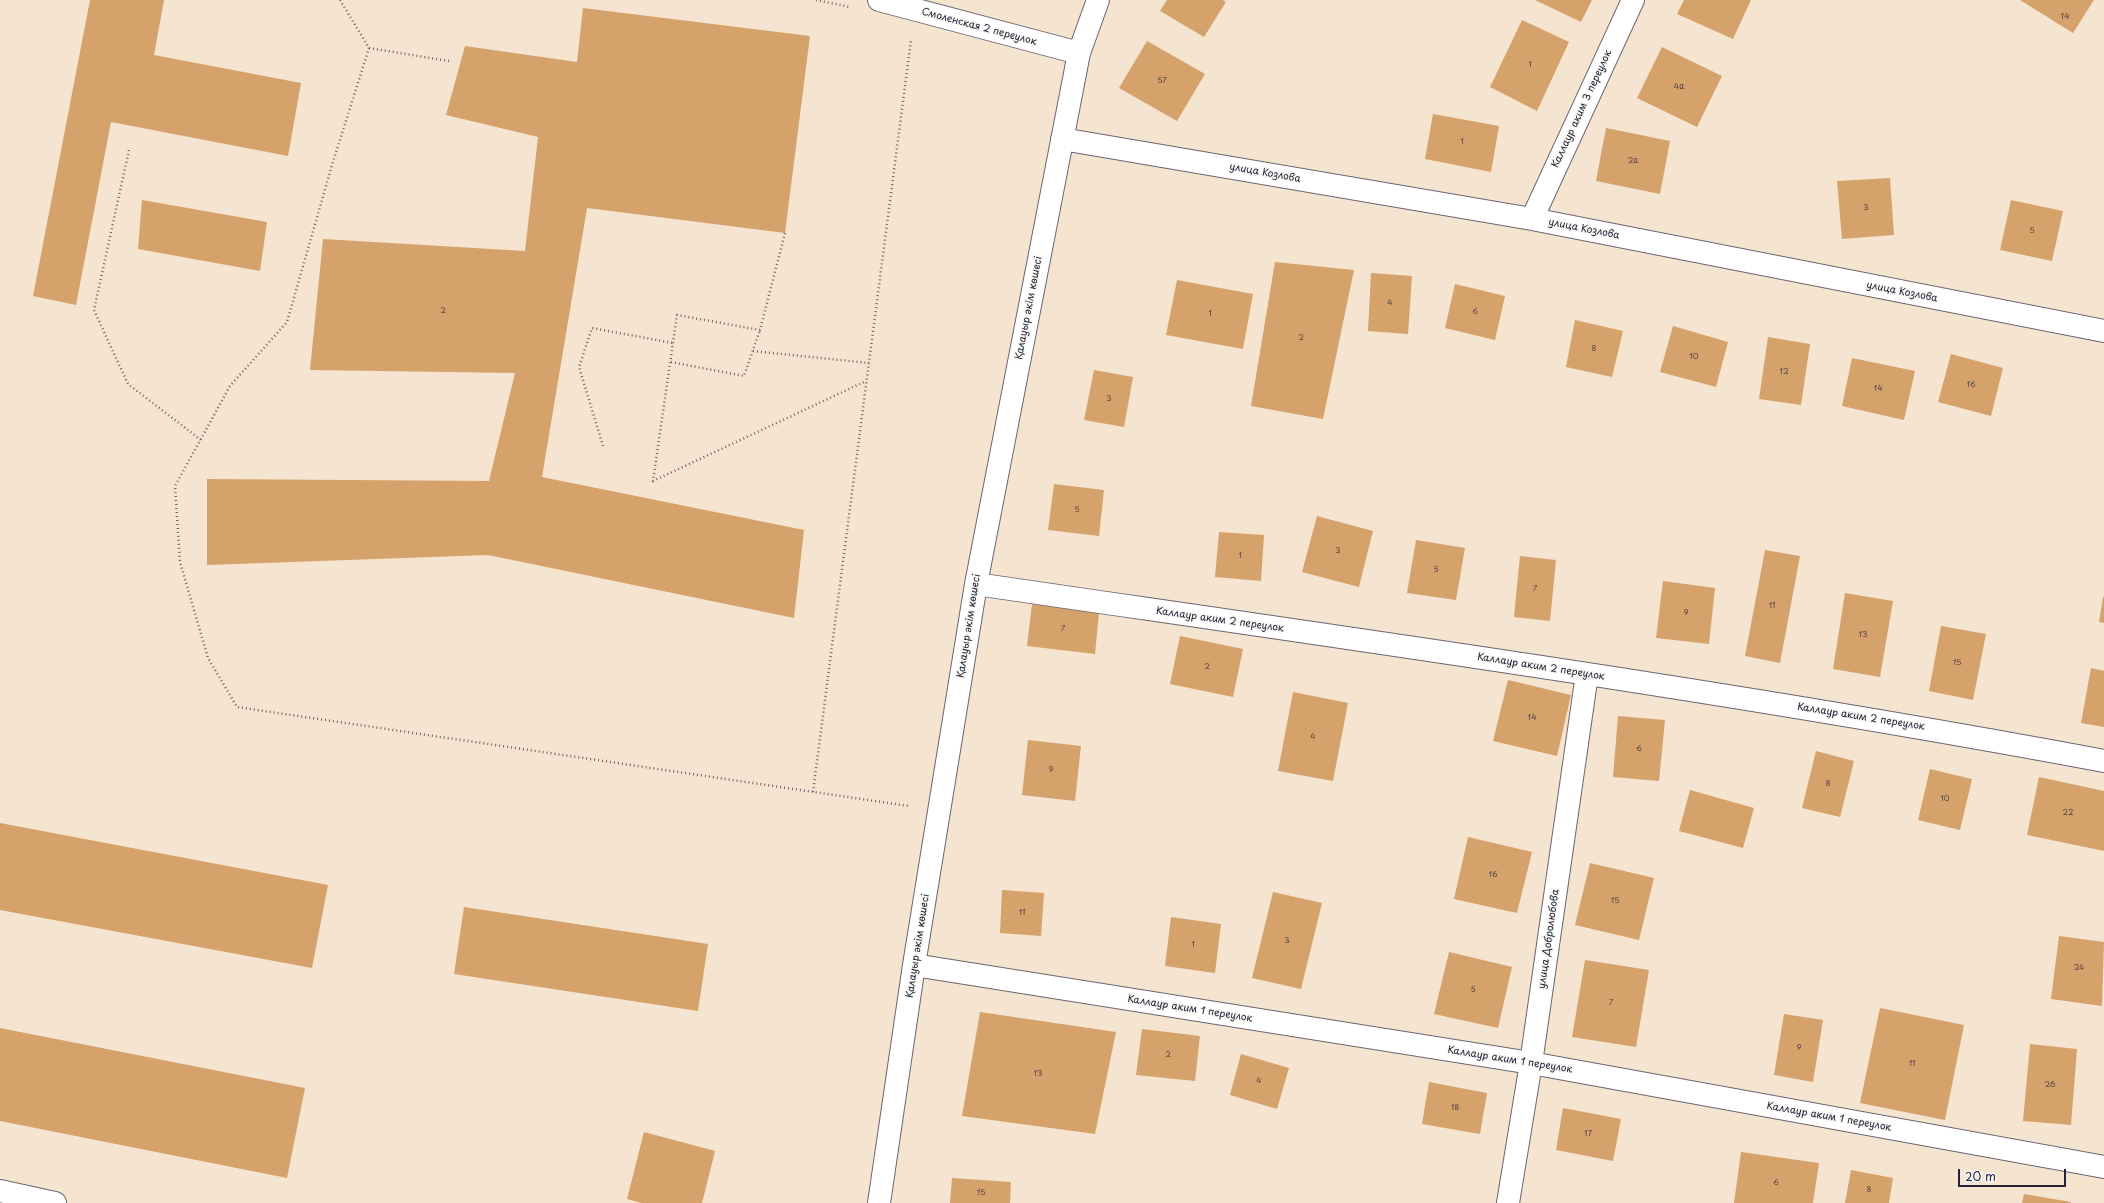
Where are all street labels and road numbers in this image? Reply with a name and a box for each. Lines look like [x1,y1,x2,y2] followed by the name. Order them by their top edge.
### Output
[920,6,1038,48] street label: Смоленская 2 переулок
[1549,48,1615,170] street label: Каллаур аким 3 переулок
[1228,161,1302,185] street label: улица Козлова
[1547,216,1621,242] street label: улица Козлова
[1013,255,1045,361] street label: Қалауыр әкім көшесі
[1865,279,1939,305] street label: улица Козлова
[955,573,983,679] street label: Қалауыр әкім көшесі
[1155,605,1285,635] street label: Каллаур аким 2 переулок
[1476,651,1606,683] street label: Каллаур аким 2 переулок
[1796,701,1926,733] street label: Каллаур аким 2 переулок
[1536,888,1562,990] street label: улица Добролюбова
[904,893,932,999] street label: Қалауыр әкім көшесі
[1127,993,1253,1025] street label: Каллаур аким 1 переулок
[1447,1044,1573,1076] street label: Каллаур аким 1 переулок
[1766,1100,1892,1134] street label: Каллаур аким 1 переулок

